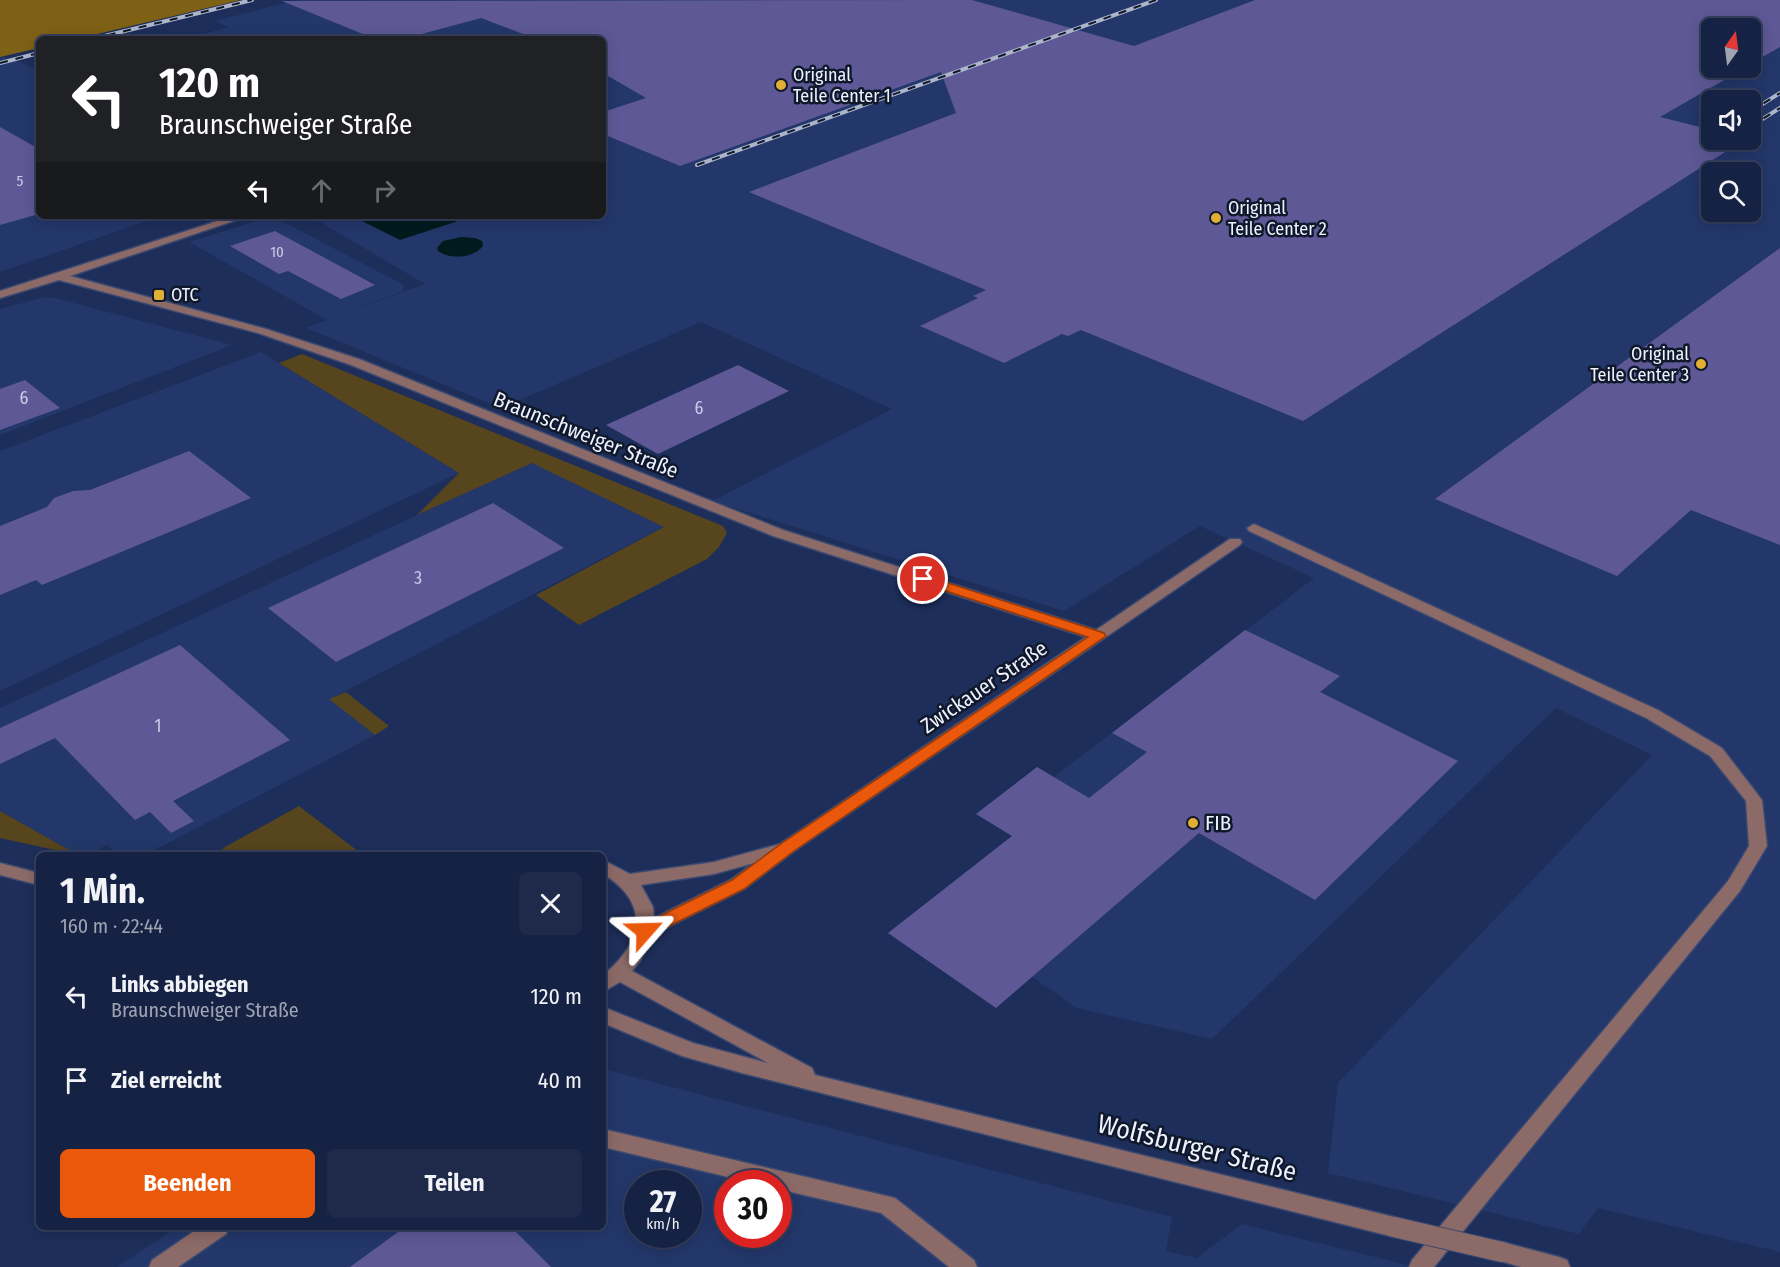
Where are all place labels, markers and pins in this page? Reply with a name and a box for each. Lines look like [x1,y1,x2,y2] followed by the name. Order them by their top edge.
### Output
[793,64,891,107] place label: Original Teile Center 1
[774,78,788,92] marker: Original Teile Center 1
[1228,197,1327,240] place label: Original Teile Center 2
[1209,211,1223,225] marker: Original Teile Center 2
[171,284,199,306] place label: OTC
[152,288,166,302] marker: OTC
[1590,343,1689,386] place label: Original Teile Center 3
[1694,357,1708,371] marker: Original Teile Center 3
[897,553,948,604] pin
[1205,810,1231,836] place label: FIB
[1186,816,1200,830] marker: FIB

